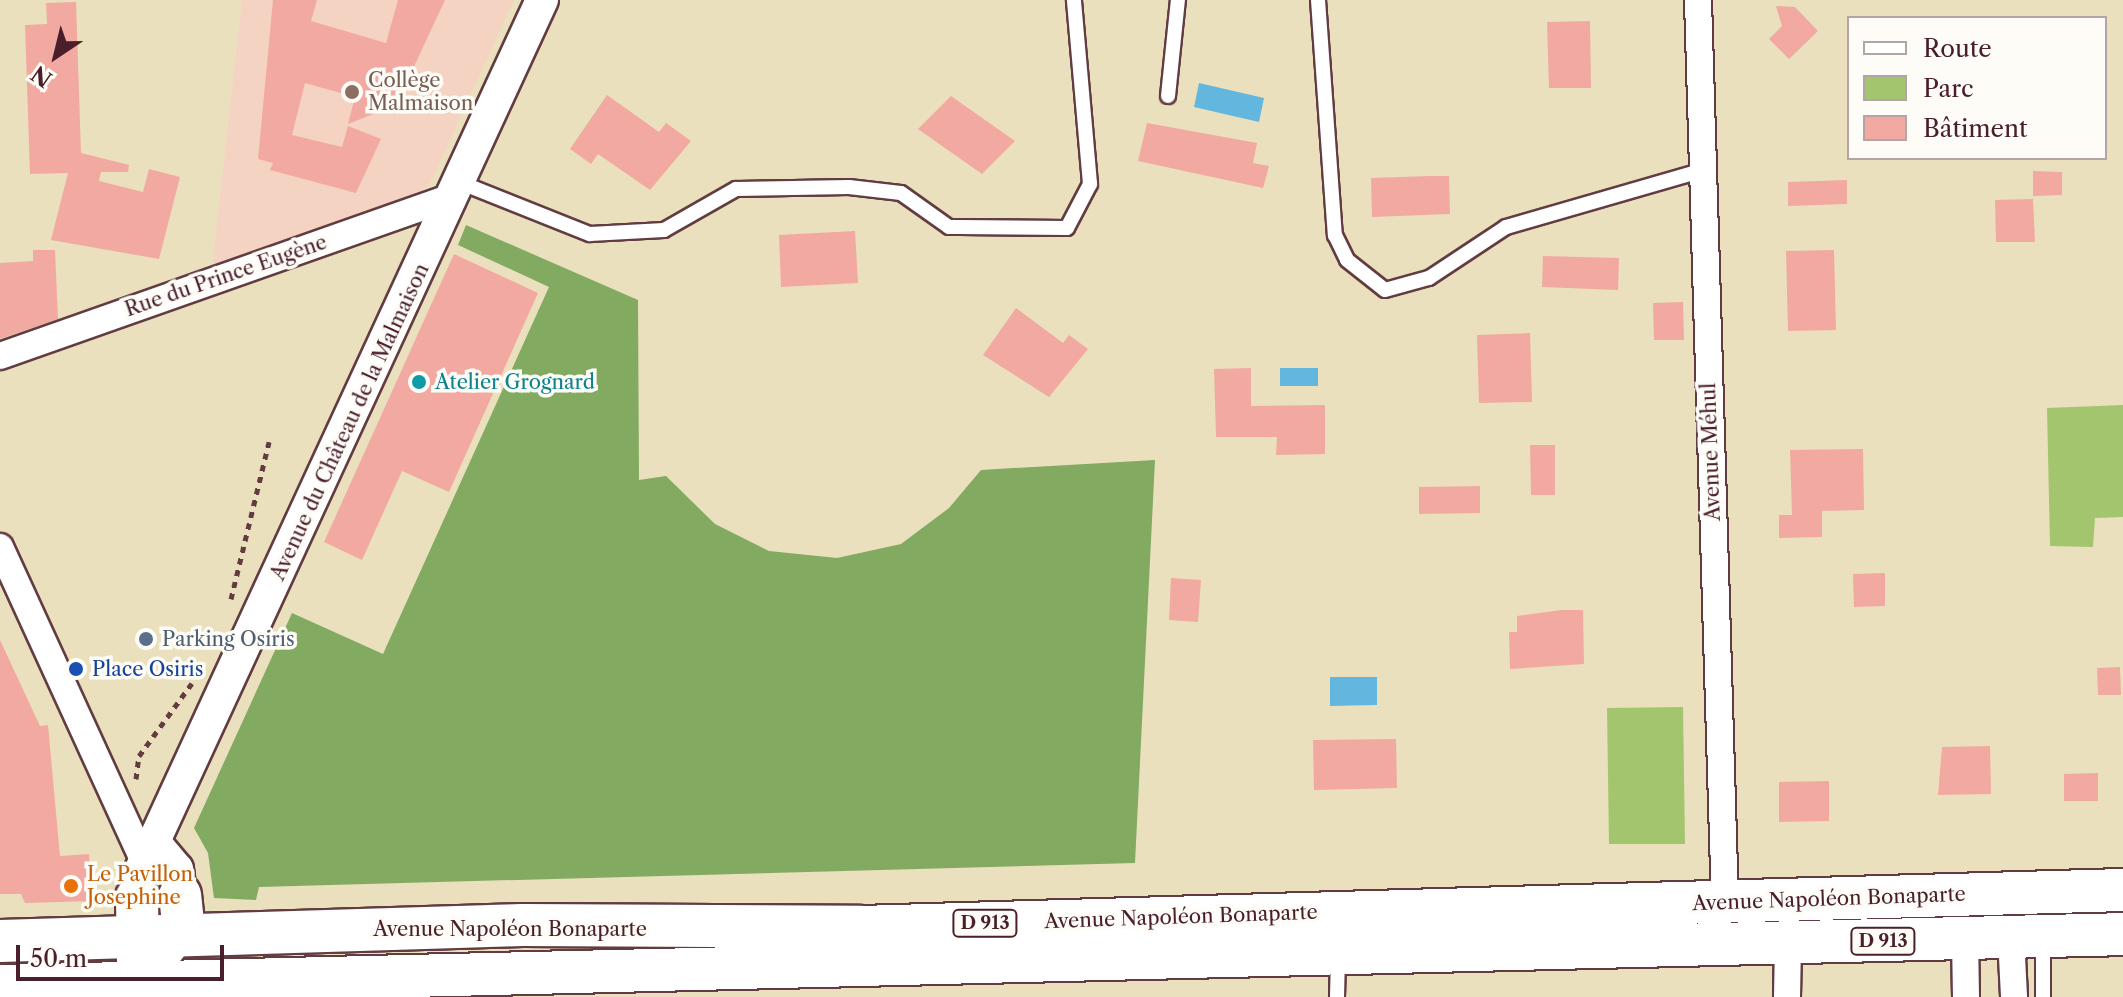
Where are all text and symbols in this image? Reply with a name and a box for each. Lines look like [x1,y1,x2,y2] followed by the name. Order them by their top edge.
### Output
[16,16,96,96] north arrow
[1847,16,2107,160] legend
[1923,34,1992,63] text: Route
[26,60,58,93] text: N
[368,68,473,115] place label: Collège Malmaison
[1923,74,1974,103] text: Parc
[343,83,361,101] marker: Collège Malmaison
[1923,114,2028,143] text: Bâtiment
[122,230,330,322] street label: Rue du Prince Eugène
[266,260,434,584] street label: Avenue du Château de la Malmaison
[435,370,595,394] place label: Atelier Grognard
[410,373,428,391] marker: Atelier Grognard
[1697,383,1725,521] street label: Avenue Méhul
[162,627,295,651] place label: Parking Osiris
[137,630,155,648] marker: Parking Osiris
[92,657,203,681] place label: Place Osiris
[67,660,85,678] marker: Place Osiris
[87,862,193,909] place label: Le Pavillon Josephine
[62,877,80,895] marker: Le Pavillon Josephine
[1692,882,1966,916] street label: Avenue Napoléon Bonaparte
[1044,900,1318,934] street label: Avenue Napoléon Bonaparte
[951,909,1019,937] road number: D 913
[373,917,647,941] street label: Avenue Napoléon Bonaparte
[1849,927,1917,955] road number: D 913
[20,929,228,979] scale bar
[30,944,87,973] text: 50 m

